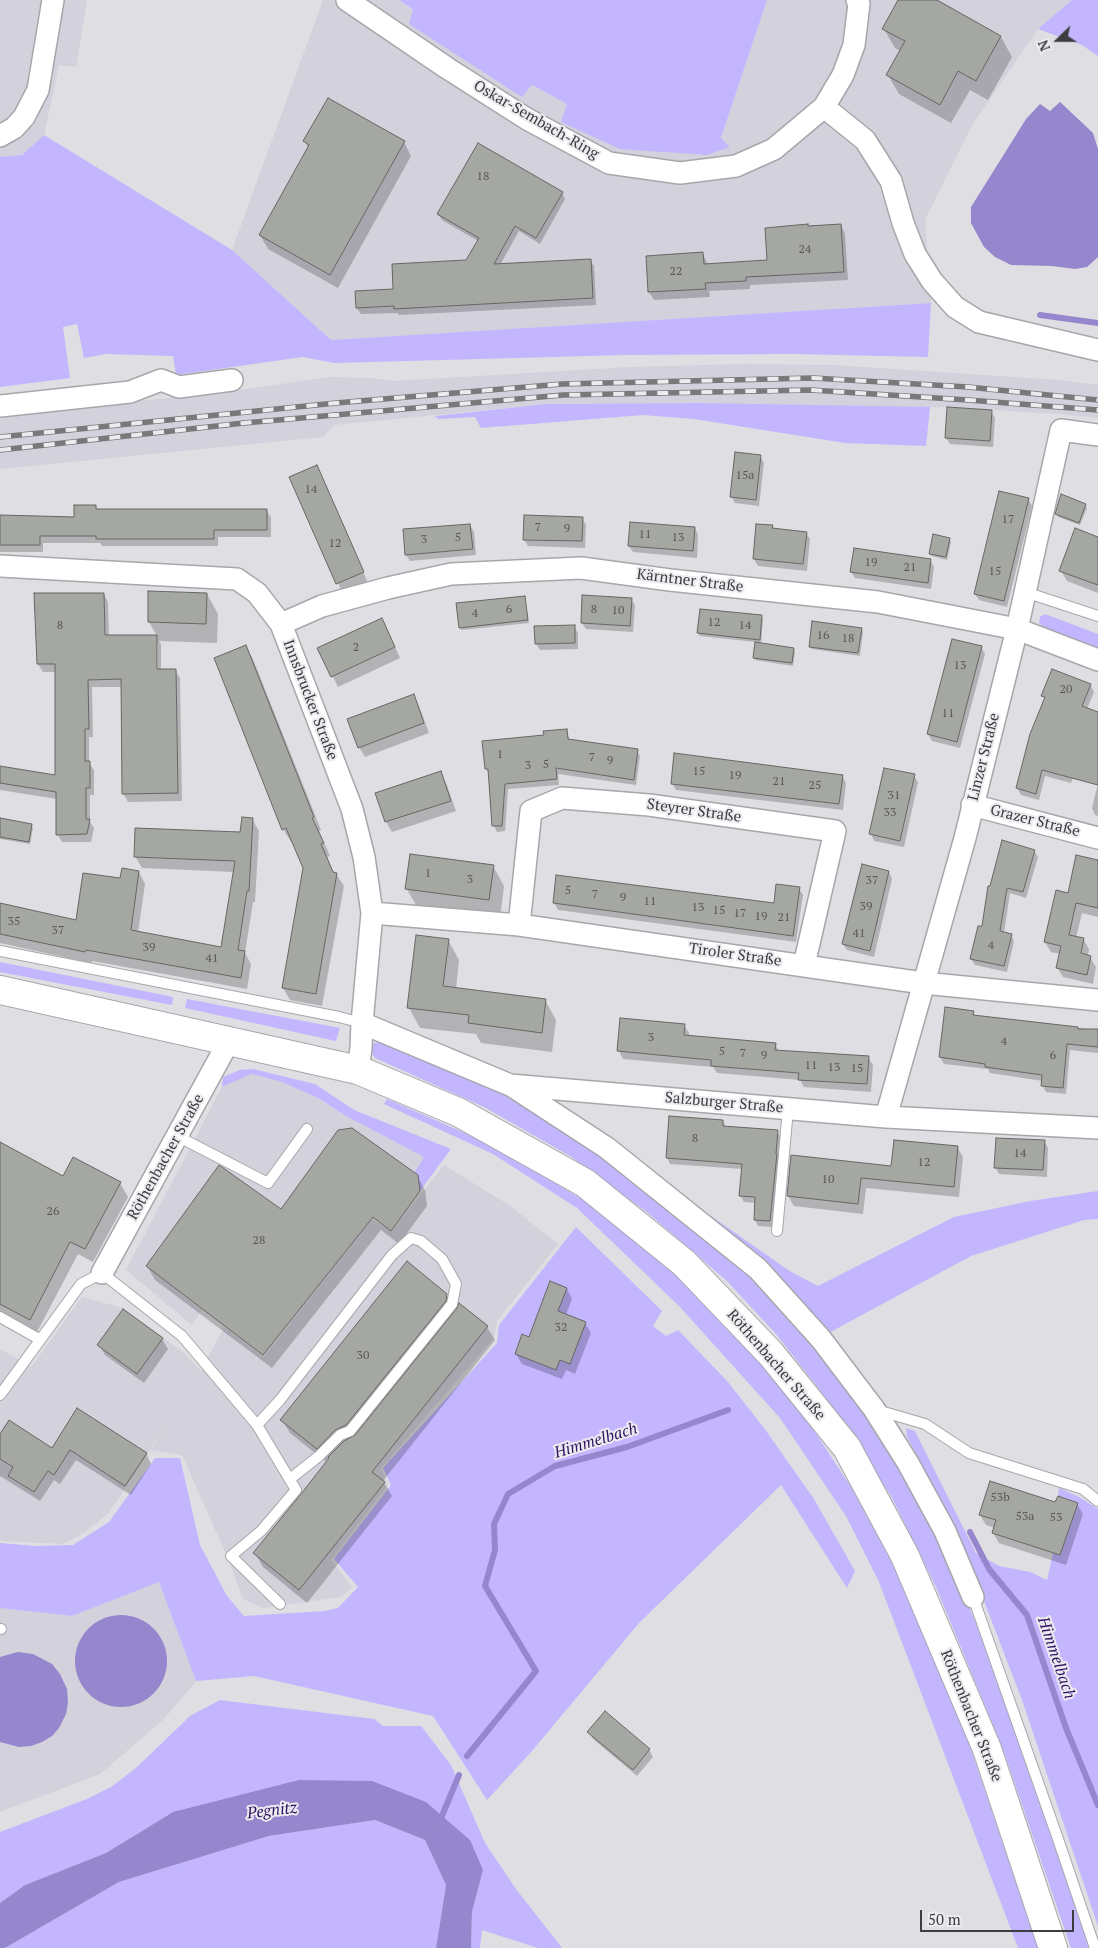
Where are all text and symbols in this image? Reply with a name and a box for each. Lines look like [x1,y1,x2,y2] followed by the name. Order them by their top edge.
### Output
[1033,15,1083,65] north arrow
[1033,37,1054,54] text: N
[470,77,602,163] street label: Oskar-Sembach-Ring
[477,170,489,184] house number: 18
[799,243,811,257] house number: 24
[670,265,682,279] house number: 22
[736,469,754,483] house number: 15a
[305,483,317,497] house number: 14
[1002,513,1014,527] house number: 17
[535,521,541,535] house number: 7
[564,522,570,536] house number: 9
[639,528,651,542] house number: 11
[455,531,461,545] house number: 5
[672,531,684,545] house number: 13
[421,533,427,547] house number: 3
[329,537,341,551] house number: 12
[865,556,877,570] house number: 19
[904,561,916,575] house number: 21
[989,565,1001,579] house number: 15
[636,566,744,596] street label: Kärntner Straße
[506,603,512,617] house number: 6
[591,603,597,617] house number: 8
[612,604,624,618] house number: 10
[472,607,478,621] house number: 4
[708,616,720,630] house number: 12
[57,619,63,633] house number: 8
[739,619,751,633] house number: 14
[817,629,829,643] house number: 16
[842,632,854,646] house number: 18
[279,637,341,763] street label: Innsbrucker Straße
[353,641,359,655] house number: 2
[954,659,966,673] house number: 13
[1060,683,1072,697] house number: 20
[942,707,954,721] house number: 11
[964,711,1004,803] street label: Linzer Straße
[497,748,503,762] house number: 1
[589,751,595,765] house number: 7
[607,754,613,768] house number: 9
[543,758,549,772] house number: 5
[525,759,531,773] house number: 3
[693,765,705,779] house number: 15
[729,769,741,783] house number: 19
[773,775,785,789] house number: 21
[809,779,821,793] house number: 25
[888,789,900,803] house number: 31
[646,795,742,827] street label: Steyrer Straße
[988,801,1082,841] street label: Grazer Straße
[884,806,896,820] house number: 33
[425,867,431,881] house number: 1
[467,873,473,887] house number: 3
[866,874,878,888] house number: 37
[565,884,571,898] house number: 5
[592,888,598,902] house number: 7
[620,891,626,905] house number: 9
[644,895,656,909] house number: 11
[860,900,872,914] house number: 39
[692,901,704,915] house number: 13
[713,904,725,918] house number: 15
[734,907,746,921] house number: 17
[755,910,767,924] house number: 19
[778,911,790,925] house number: 21
[8,915,20,929] house number: 35
[52,924,64,938] house number: 37
[853,927,865,941] house number: 41
[988,939,994,953] house number: 4
[688,940,782,970] street label: Tiroler Straße
[143,941,155,955] house number: 39
[206,952,218,966] house number: 41
[648,1031,654,1045] house number: 3
[1001,1035,1007,1049] house number: 4
[719,1045,725,1059] house number: 5
[740,1047,746,1061] house number: 7
[761,1049,767,1063] house number: 9
[1050,1049,1056,1063] house number: 6
[805,1059,817,1073] house number: 11
[828,1061,840,1075] house number: 13
[851,1062,863,1076] house number: 15
[664,1089,784,1117] street label: Salzburger Straße
[124,1091,208,1223] street label: Röthenbacher Straße
[692,1132,698,1146] house number: 8
[1014,1147,1026,1161] house number: 14
[918,1156,930,1170] house number: 12
[822,1173,834,1187] house number: 10
[47,1205,59,1219] house number: 26
[253,1234,265,1248] house number: 28
[723,1306,829,1424] street label: Röthenbacher Straße
[555,1321,567,1335] house number: 32
[357,1349,369,1363] house number: 30
[552,1419,640,1463] water label: Himmelbach
[990,1491,1010,1505] house number: 53b
[1016,1510,1034,1524] house number: 53a
[1050,1511,1062,1525] house number: 53
[1033,1614,1079,1702] water label: Himmelbach
[936,1647,1006,1785] street label: Röthenbacher Straße
[246,1798,298,1824] water label: Pegnitz
[923,1900,1077,1932] scale bar
[928,1909,961,1929] text: 50 m

